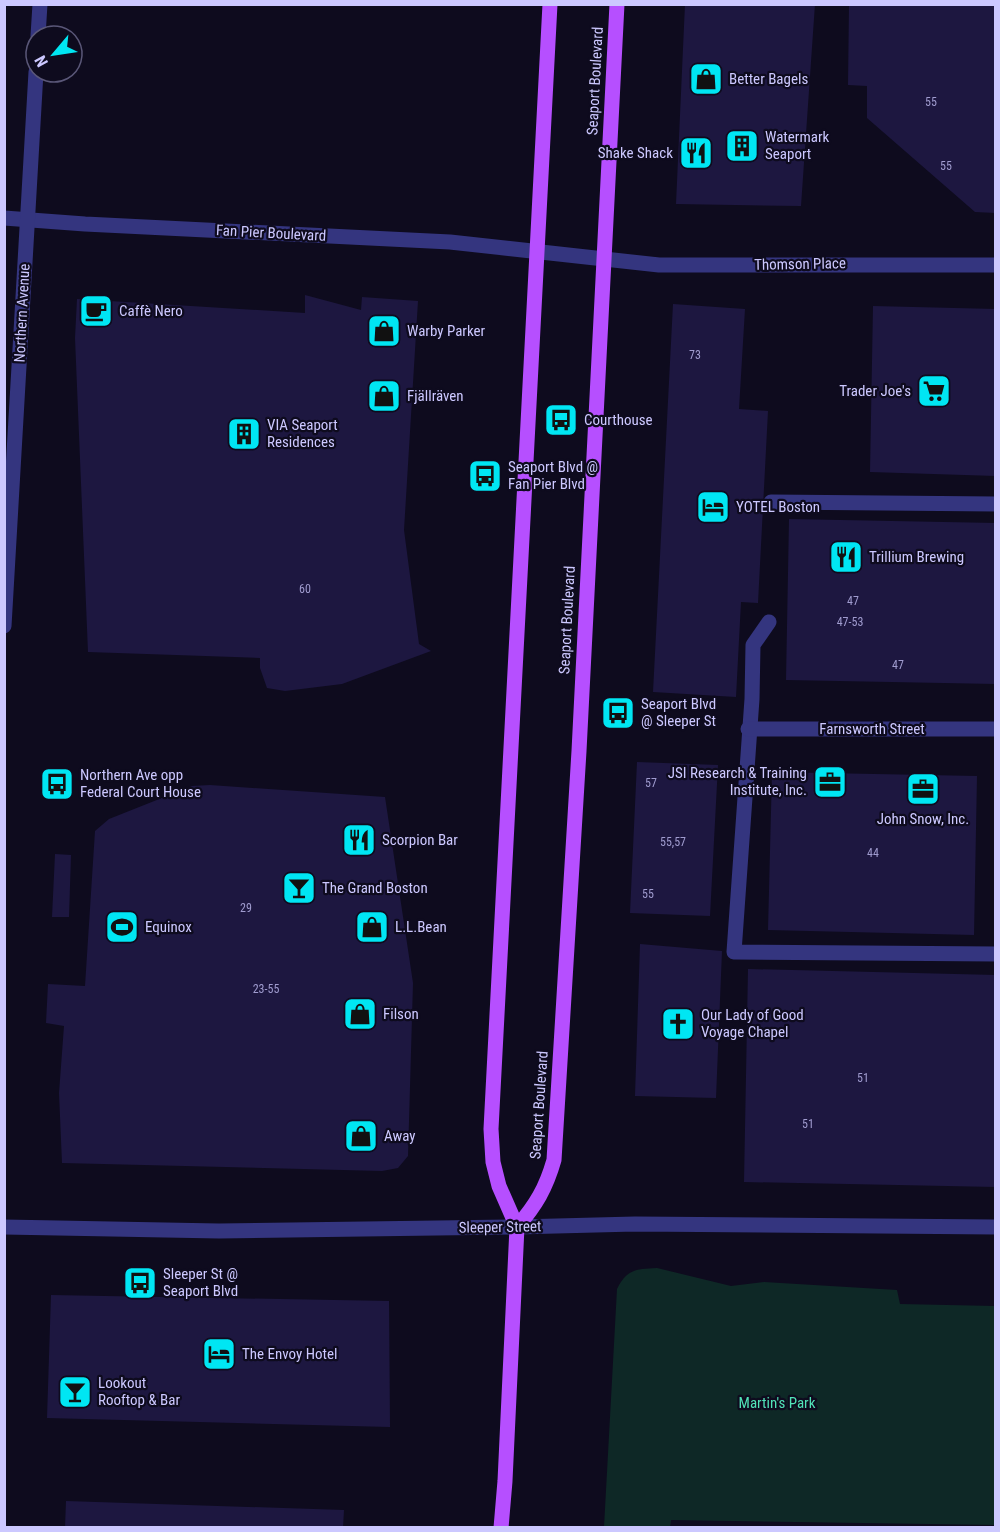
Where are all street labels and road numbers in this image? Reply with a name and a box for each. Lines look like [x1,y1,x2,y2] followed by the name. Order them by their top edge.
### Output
[583,26,607,136] street label: Seaport Boulevard
[215,221,327,245] street label: Fan Pier Boulevard
[754,254,846,274] street label: Thomson Place
[10,263,34,363] street label: Northern Avenue
[555,565,579,675] street label: Seaport Boulevard
[819,720,925,738] street label: Farnsworth Street
[526,1050,552,1160] street label: Seaport Boulevard
[458,1217,542,1237] street label: Sleeper Street

